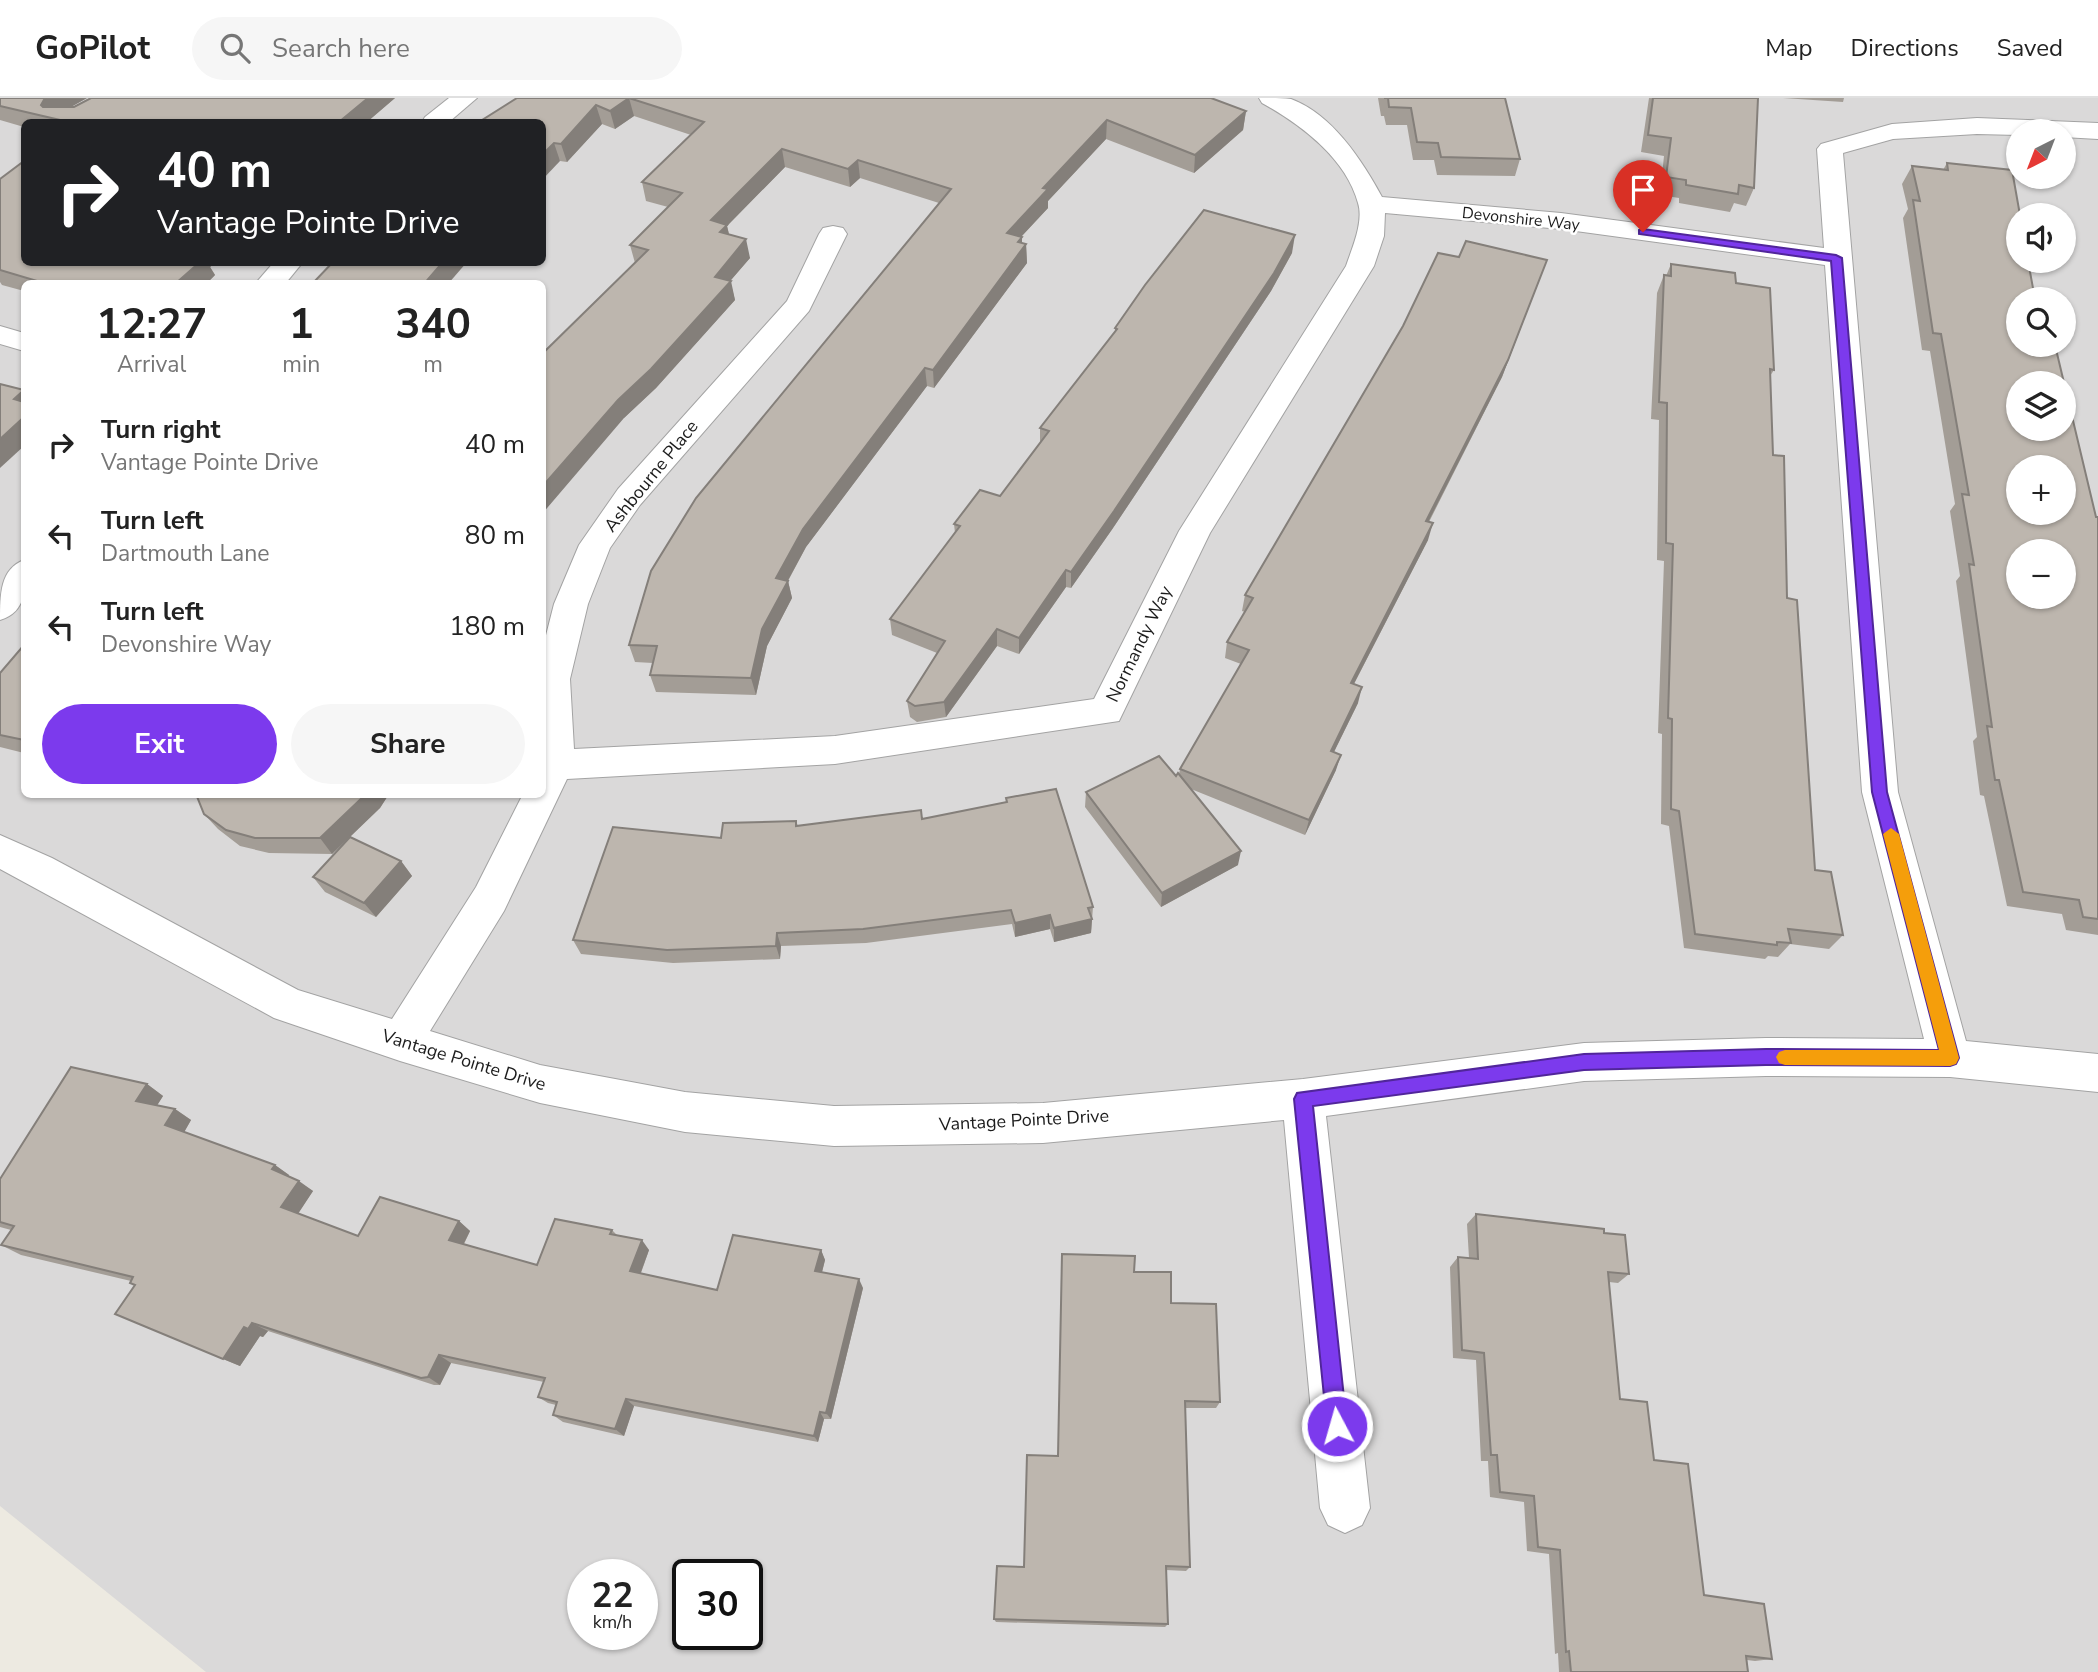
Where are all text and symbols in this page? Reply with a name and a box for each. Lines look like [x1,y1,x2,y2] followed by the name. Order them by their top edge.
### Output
[192,17,682,80] search box
[35,26,150,71] text: GoPilot
[216,29,254,67] icon: search
[272,31,410,66] text: Search here
[1765,32,1812,64] text: Map
[1850,32,1959,64] text: Directions
[1997,32,2063,64] text: Saved
[2006,119,2076,189] north arrow
[2006,119,2076,609] map controls
[157,137,272,204] text: 40 m
[42,147,133,238] icon: right
[1613,160,1673,232] pin
[1624,171,1662,209] icon: arrive
[157,201,460,244] text: Vantage Pointe Drive
[1461,202,1582,236] street label: Devonshire Way
[2006,203,2076,273] button: sound
[2006,287,2076,357] button: search
[96,296,207,353] text: 12:27
[289,296,314,353] text: 1
[395,296,471,353] text: 340
[117,349,186,380] text: Arrival
[282,349,320,380] text: min
[423,349,443,380] text: m
[2006,371,2076,441] button: layers
[101,412,220,447] text: Turn right
[598,415,704,537] street label: Ashbourne Place
[42,426,80,464] icon: right
[465,427,525,462] text: 40 m
[101,447,319,478] text: Vantage Pointe Drive
[2006,455,2076,525] button: +
[101,503,204,538] text: Turn left
[42,517,80,555] icon: left
[465,518,525,553] text: 80 m
[101,538,270,569] text: Dartmouth Lane
[2006,539,2076,609] button: −
[1100,581,1178,706] street label: Normandy Way
[101,594,204,629] text: Turn left
[42,608,80,646] icon: left
[449,609,525,644] text: 180 m
[101,629,271,660] text: Devonshire Way
[42,704,277,784] button: Exit
[291,704,525,784] button: Share
[378,1023,549,1096] street label: Vantage Pointe Drive
[937,1104,1110,1136] street label: Vantage Pointe Drive
[1300,1389,1374,1463] position arrow
[672,1559,763,1650] speed limit sign: 30
[591,1572,634,1619] text: 22
[593,1610,632,1634] text: km/h

